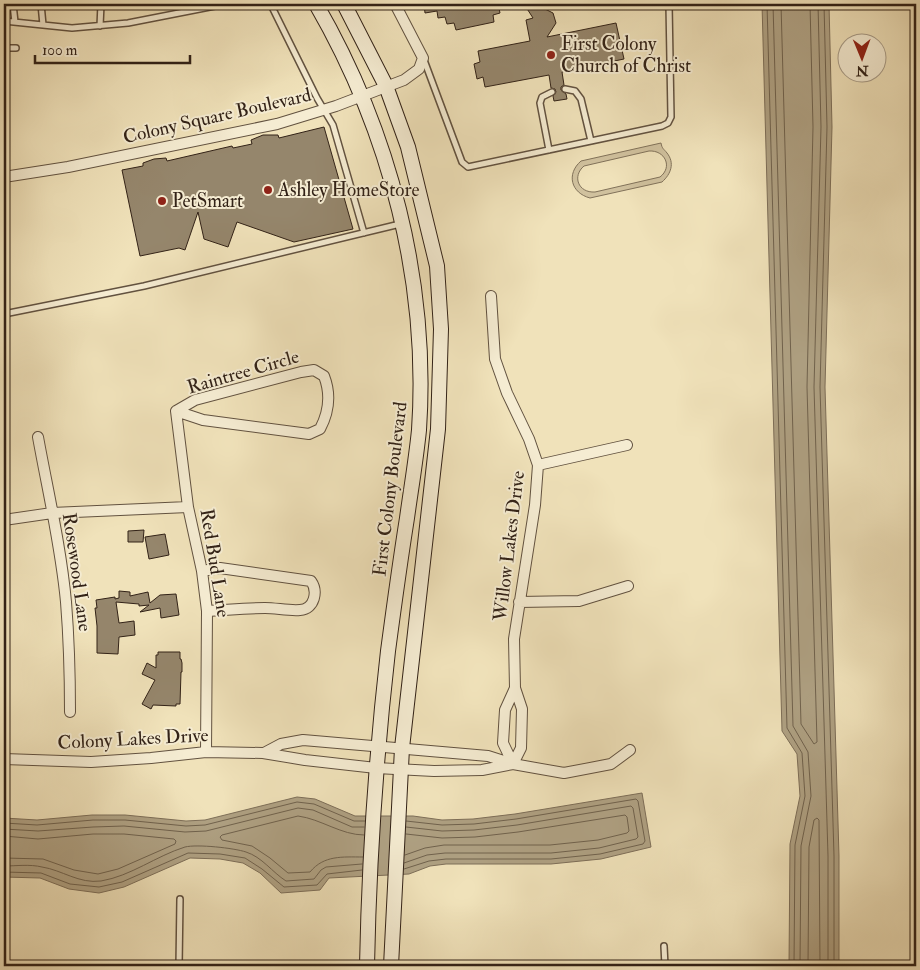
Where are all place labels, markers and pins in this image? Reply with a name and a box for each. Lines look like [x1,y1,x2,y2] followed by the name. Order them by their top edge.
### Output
[561,32,691,78] place label: First Colony Church of Christ
[545,49,557,61] marker: First Colony Church of Christ
[277,178,420,202] place label: Ashley HomeStore
[262,184,274,196] marker: Ashley HomeStore
[172,189,243,213] place label: PetSmart
[156,195,168,207] marker: PetSmart

